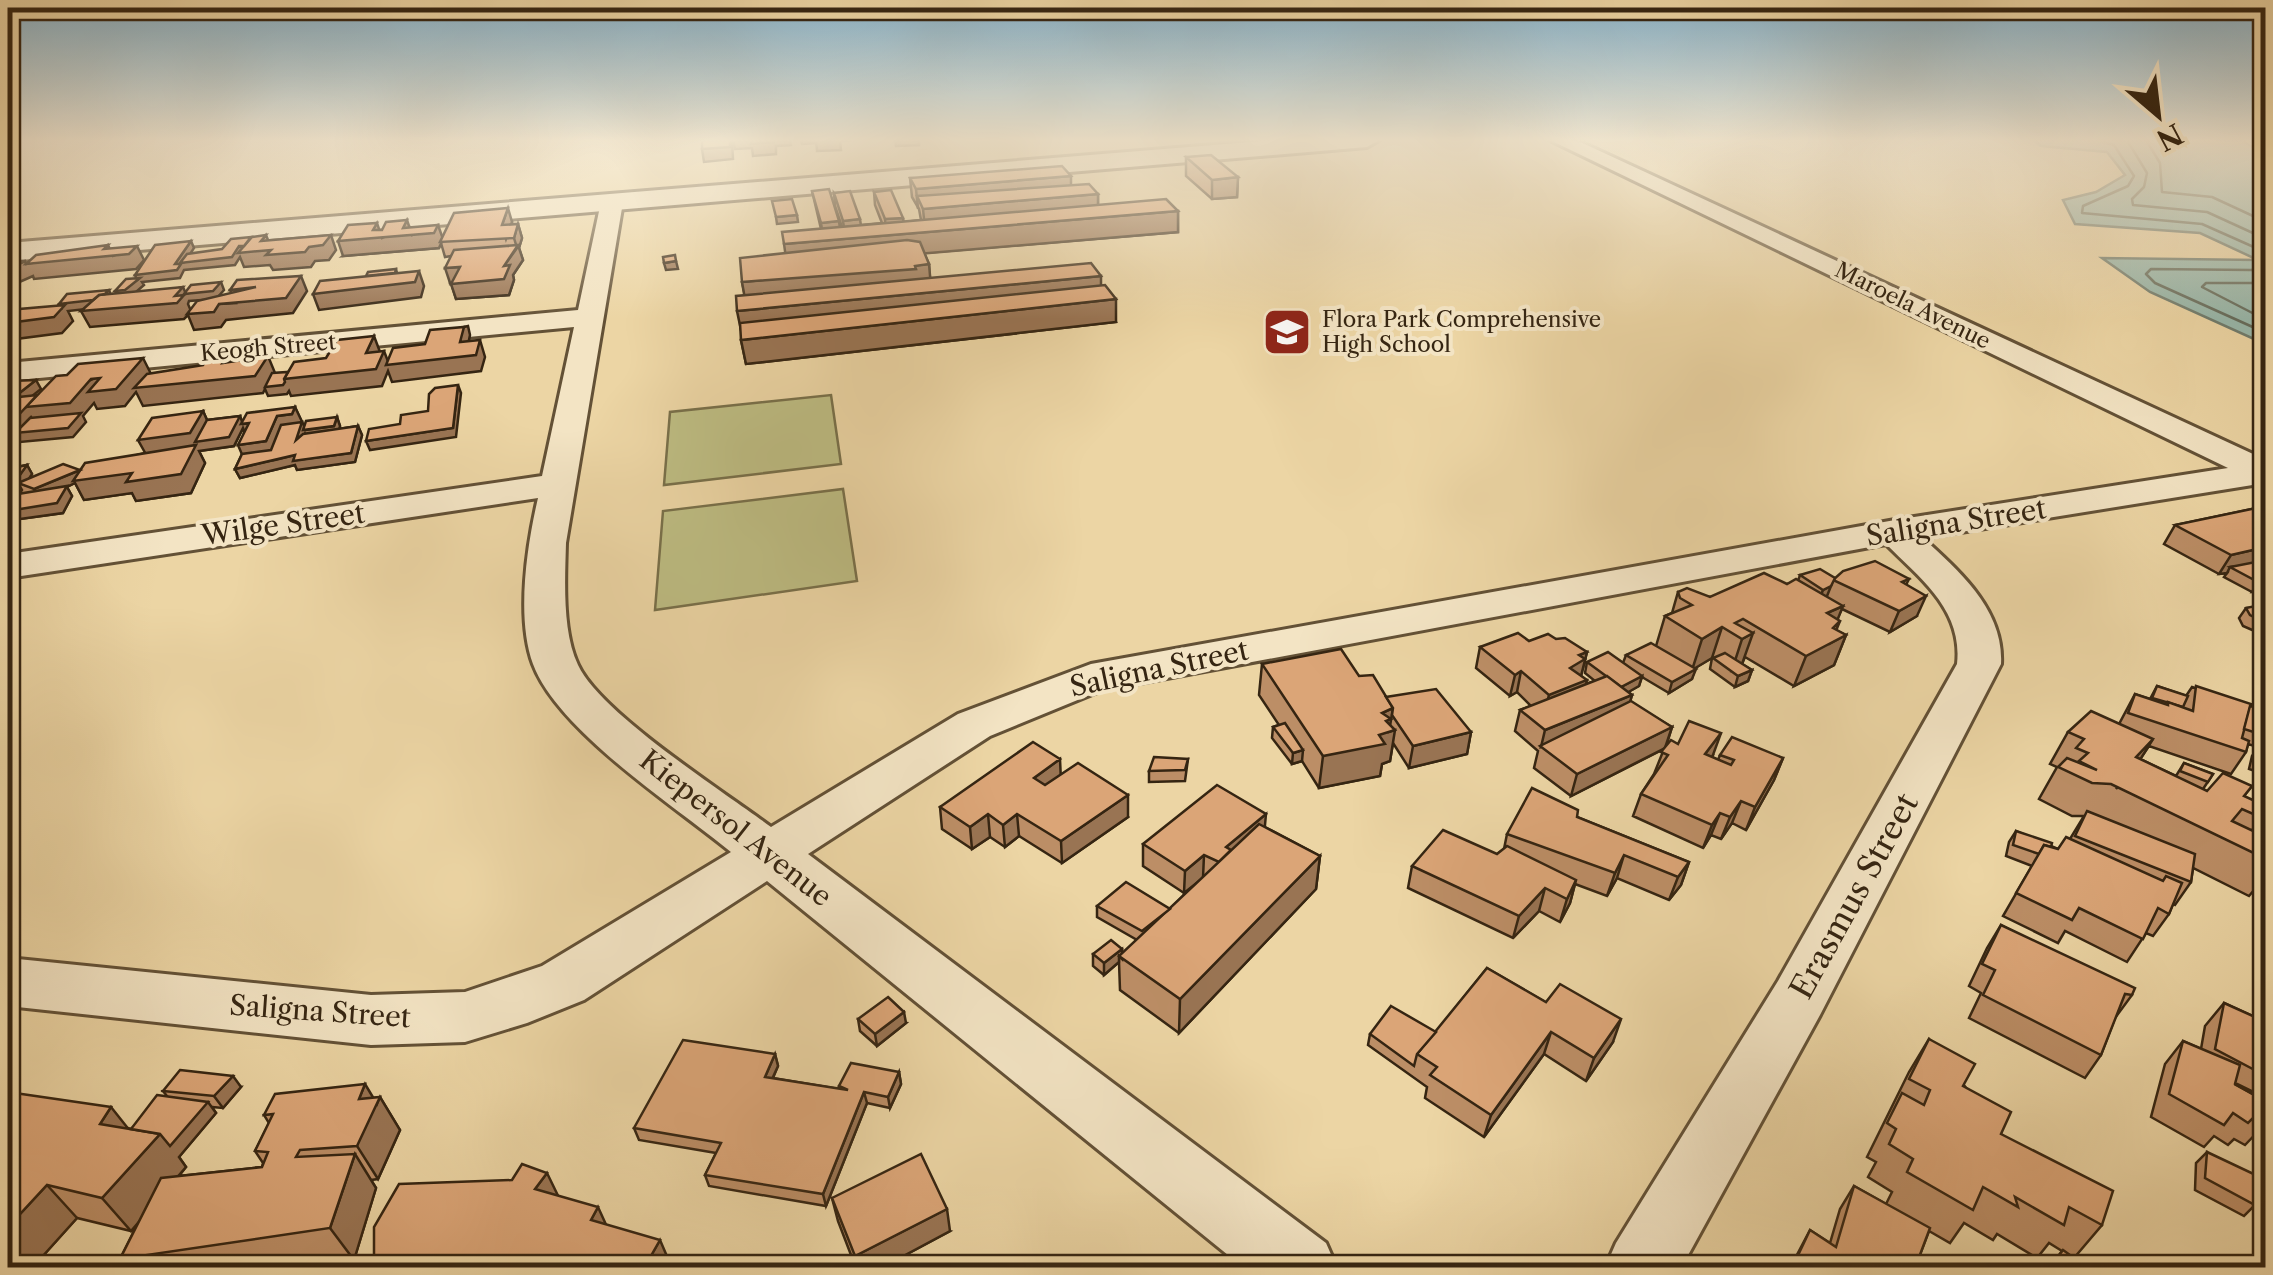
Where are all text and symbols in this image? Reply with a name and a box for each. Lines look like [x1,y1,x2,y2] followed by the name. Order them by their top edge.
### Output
[2108,65,2208,165] north arrow
[2151,116,2188,158] text: N
[1831,256,1995,355] street label: Maroela Avenue
[1261,306,1313,358] school or university icon: Flora Park Comprehensive High School
[1322,306,1601,358] place label: Flora Park Comprehensive High School
[199,328,337,367] street label: Keogh Street
[1864,491,2049,553] street label: Saligna Street
[198,496,367,552] street label: Wilge Street
[1067,632,1252,704] street label: Saligna Street
[633,742,839,914] street label: Kiepersol Avenue
[1781,786,1926,1005] street label: Erasmus Street
[228,988,412,1034] street label: Saligna Street

